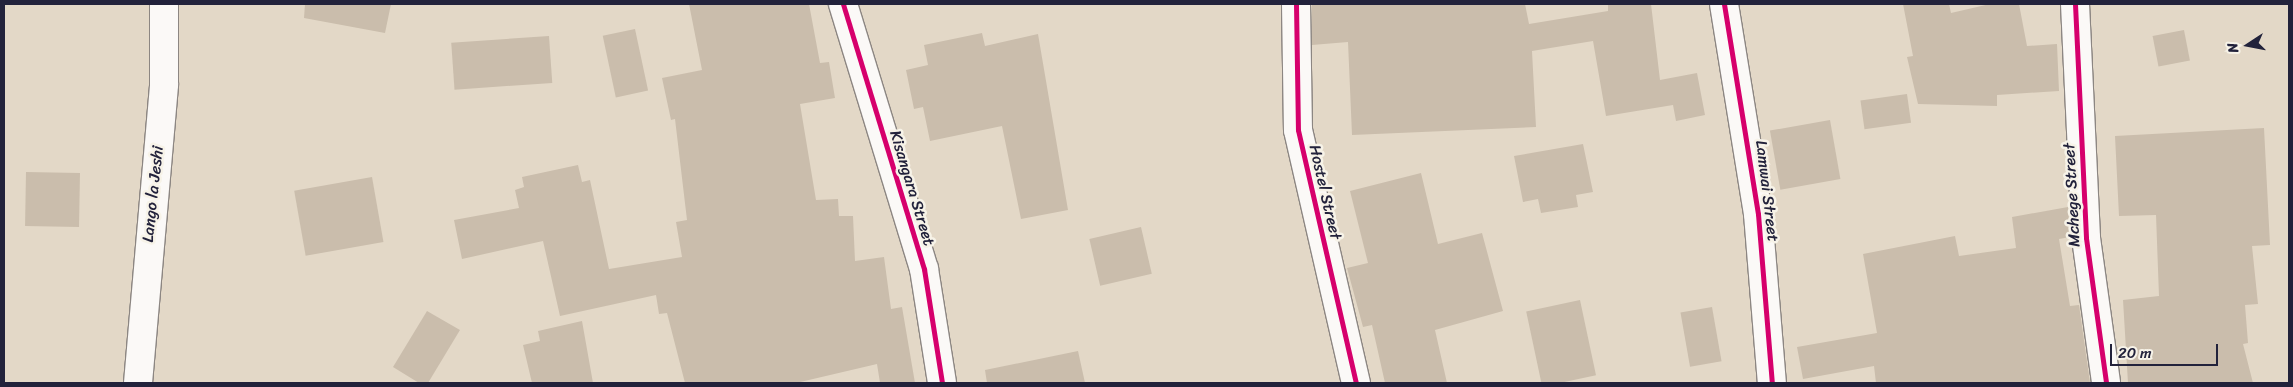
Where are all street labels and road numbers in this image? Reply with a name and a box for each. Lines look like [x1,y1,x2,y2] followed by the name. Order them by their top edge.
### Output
[885,128,939,248] street label: Kisangara Street
[1751,139,1783,243] street label: Lamwai Street
[1305,142,1345,242] street label: Hostel Street
[2060,142,2084,248] street label: Mchege Street
[138,145,168,243] street label: Lango la Jeshi

